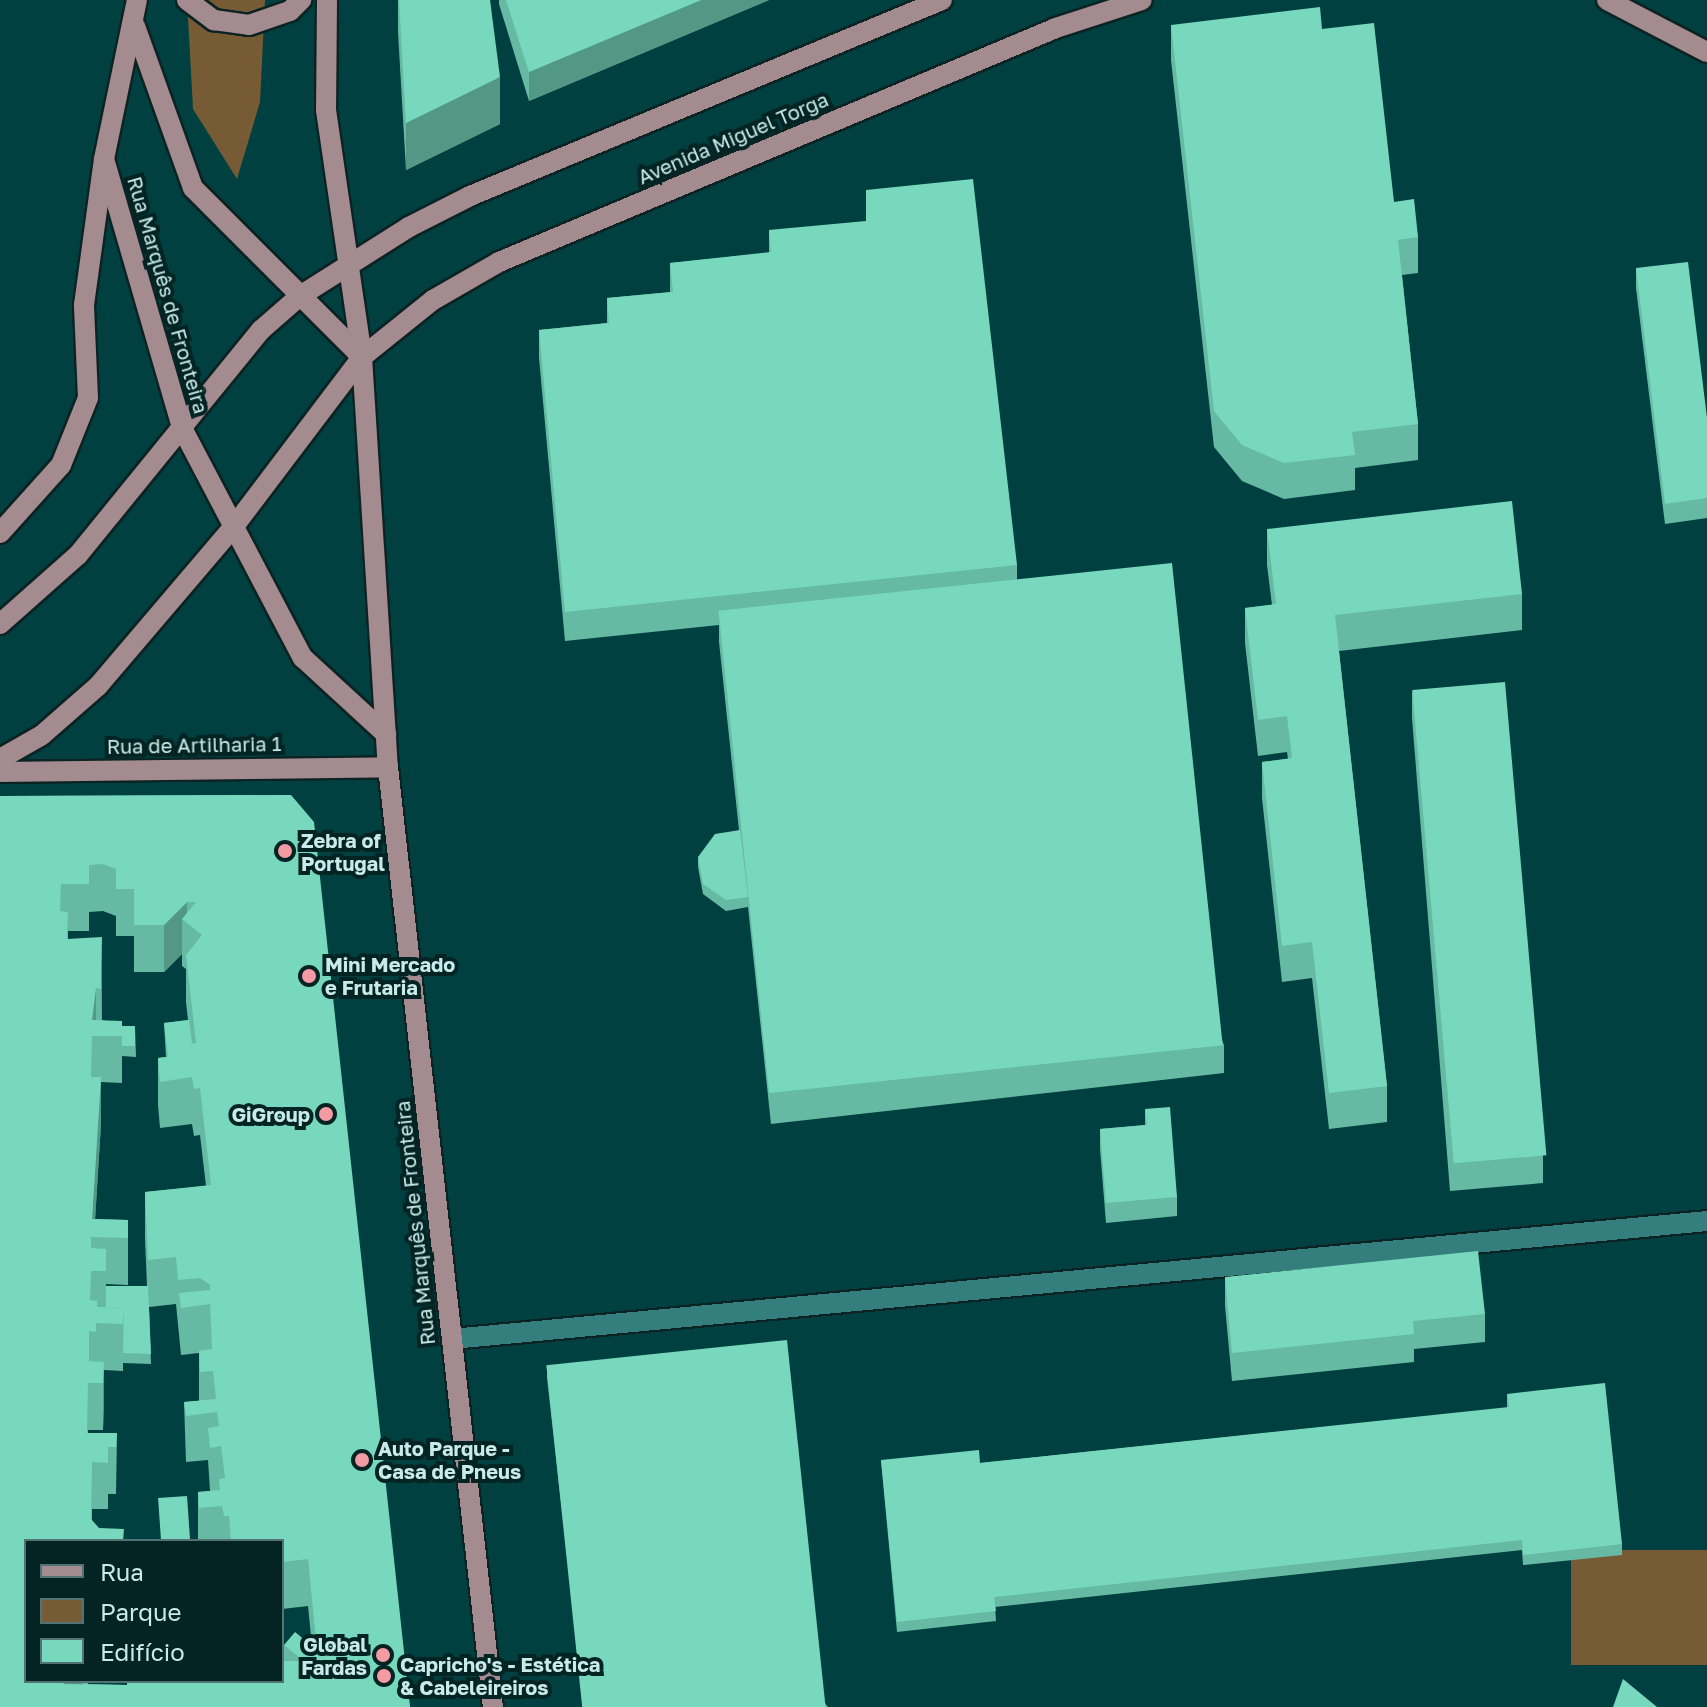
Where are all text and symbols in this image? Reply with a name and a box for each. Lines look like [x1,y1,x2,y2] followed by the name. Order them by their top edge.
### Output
[634,87,832,189] street label: Avenida Miguel Torga
[123,174,213,416] street label: Rua Marquês de Fronteira
[106,731,282,759] street label: Rua de Artilharia 1
[301,828,385,875] place label: Zebra of Portugal
[276,842,294,860] marker: Zebra of Portugal
[325,952,455,999] place label: Mini Mercado e Frutaria
[300,967,318,985] marker: Mini Mercado e Frutaria
[390,1100,440,1346] street label: Rua Marquês de Fronteira
[231,1102,310,1126] place label: GiGroup
[317,1105,335,1123] marker: GiGroup
[378,1436,521,1483] place label: Auto Parque - Casa de Pneus
[353,1451,371,1469] marker: Auto Parque - Casa de Pneus
[24,1539,284,1683] legend
[100,1557,144,1586] text: Rua
[100,1597,181,1626] text: Parque
[301,1632,367,1679] place label: Global Fardas
[100,1637,185,1666] text: Edifício
[374,1646,392,1664] marker: Global Fardas
[400,1652,600,1699] place label: Capricho's - Estética & Cabeleireiros
[375,1667,393,1685] marker: Capricho's - Estética & Cabeleireiros

